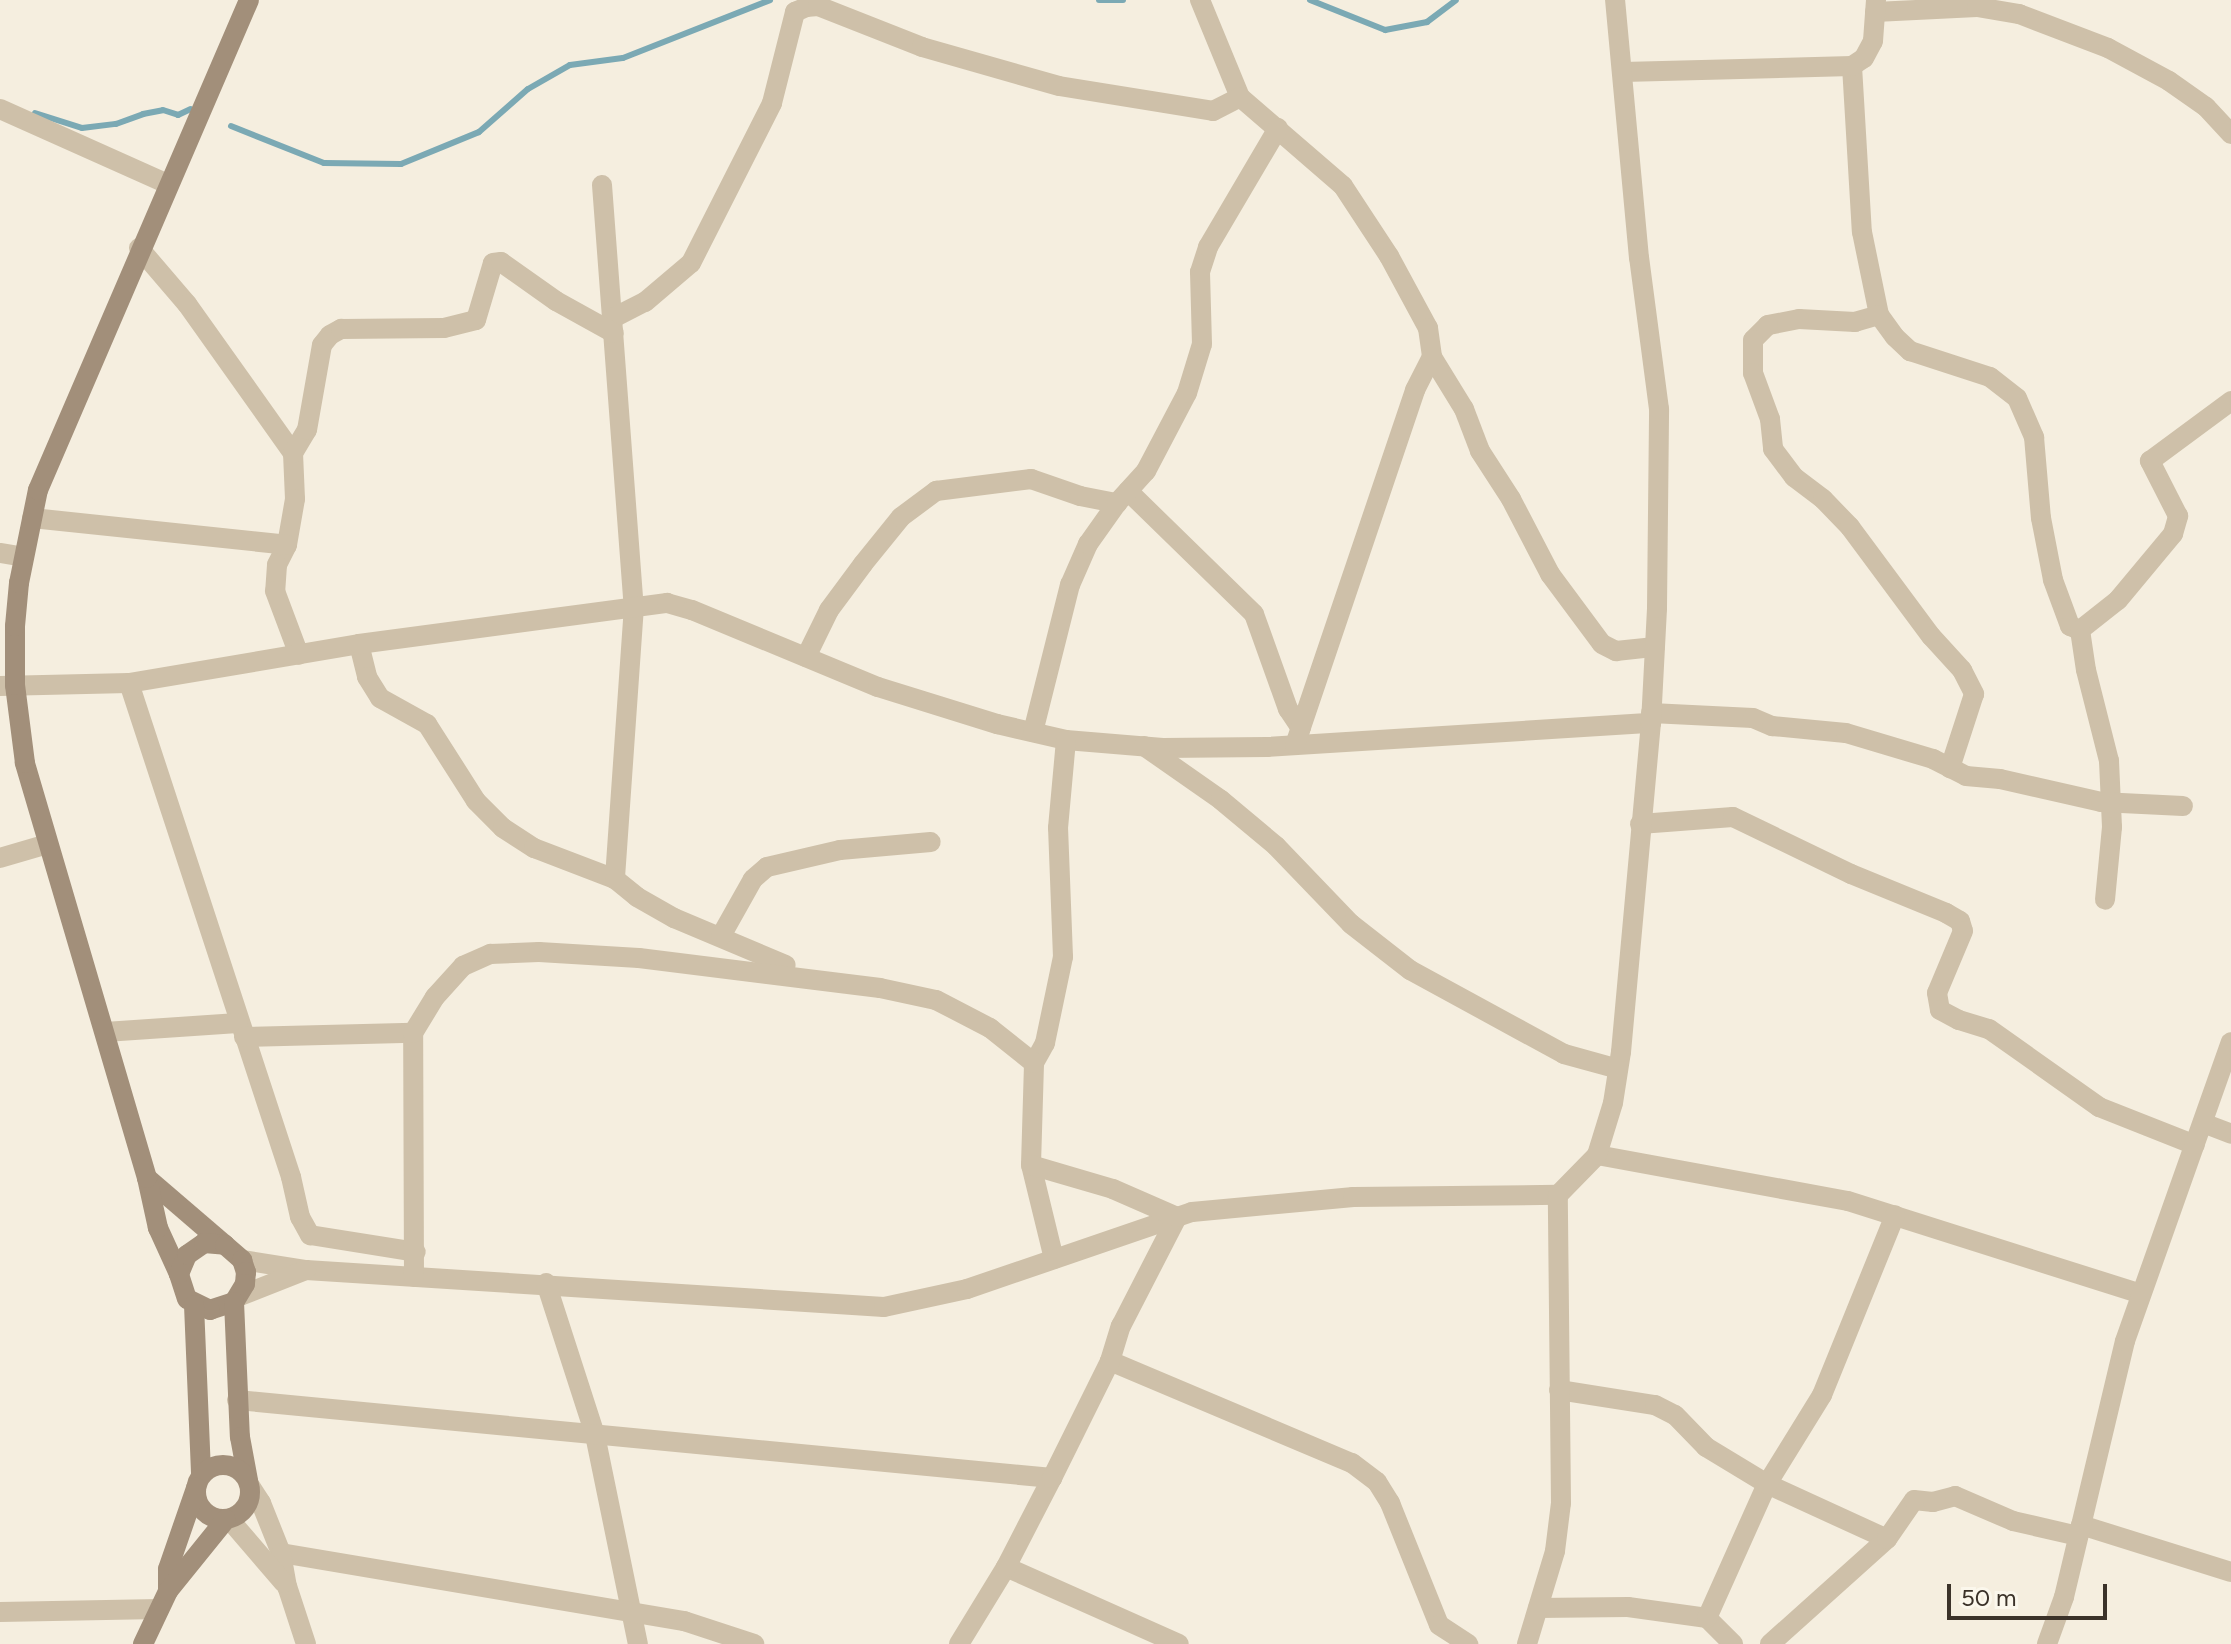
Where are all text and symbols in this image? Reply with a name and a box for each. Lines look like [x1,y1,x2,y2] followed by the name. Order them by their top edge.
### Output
[1951,1568,2111,1618] scale bar
[1961,1583,2017,1612] text: 50 m

